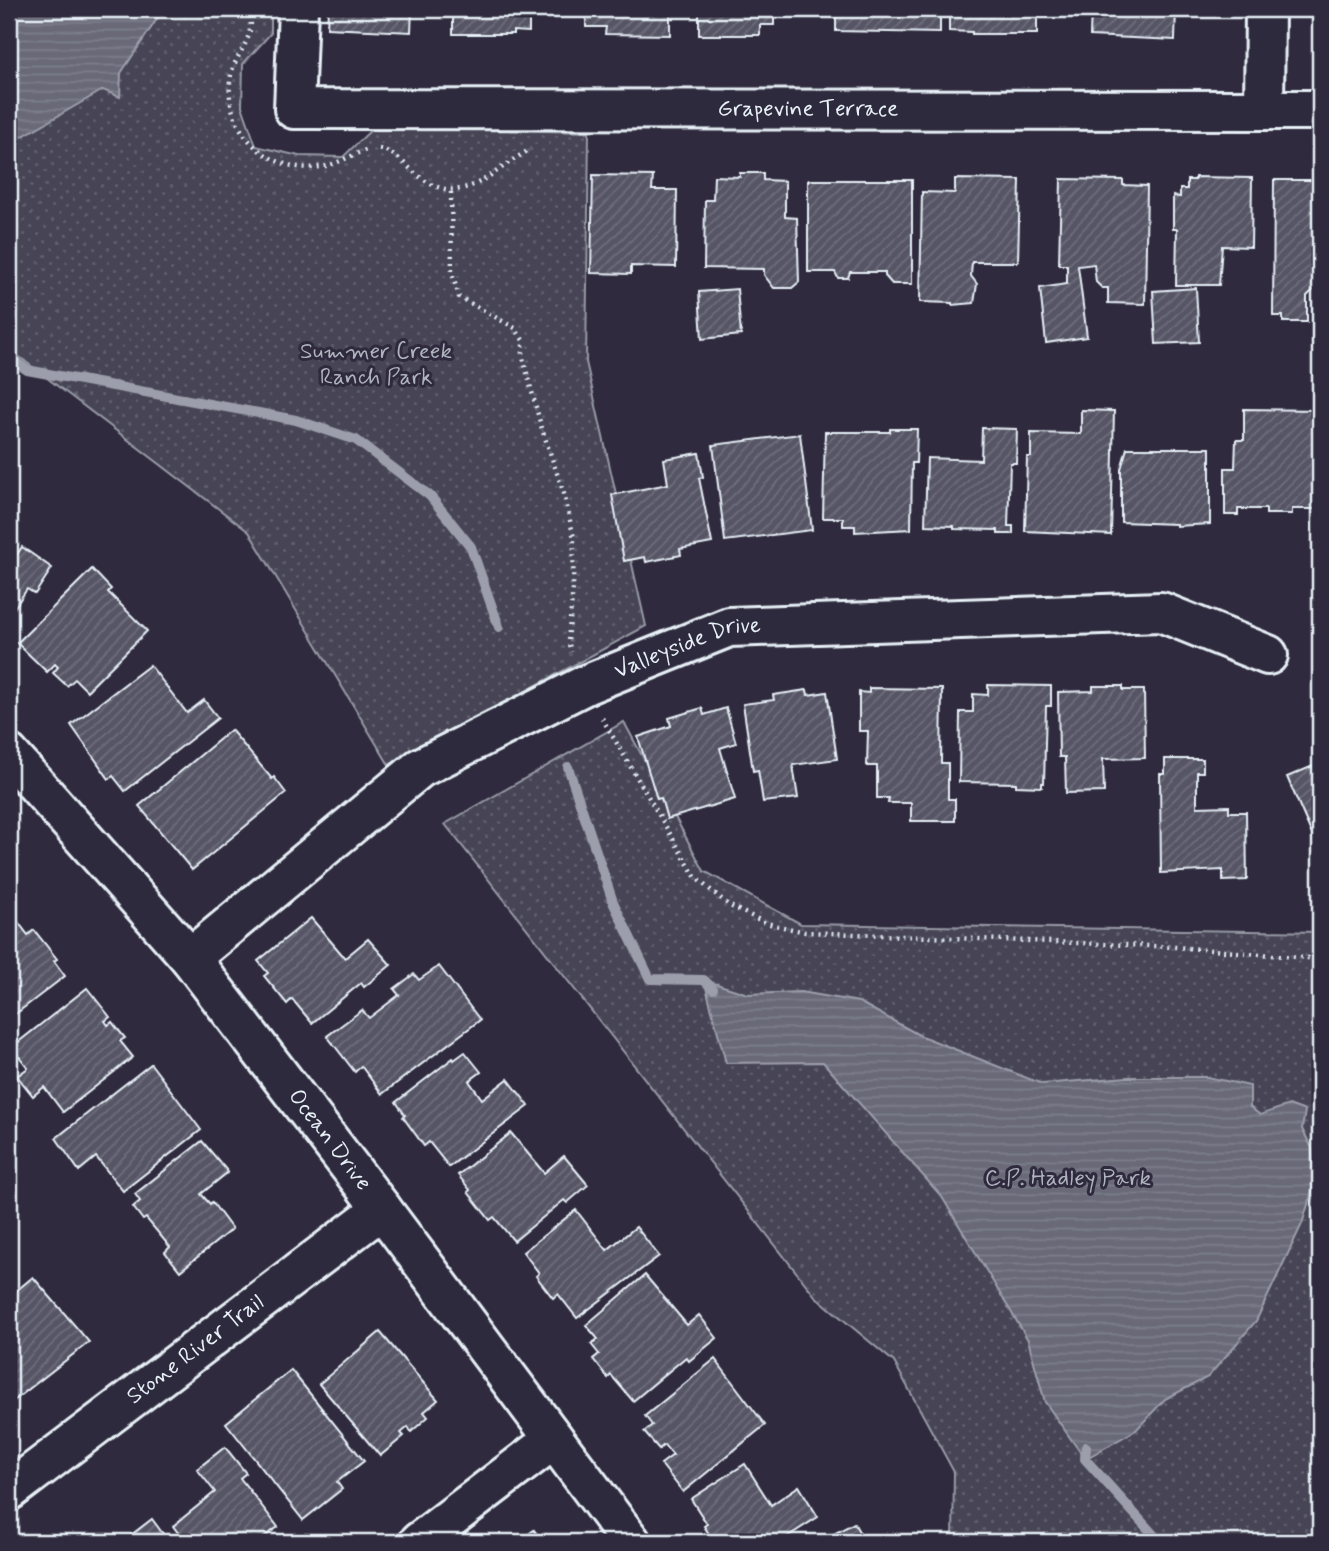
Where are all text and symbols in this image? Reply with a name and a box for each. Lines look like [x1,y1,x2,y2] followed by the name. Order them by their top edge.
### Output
[717,94,898,125] street label: Grapevine Terrace
[300,337,452,393] park label: Summer Creek Ranch Park
[610,611,761,687] street label: Valleyside Drive
[281,1083,378,1197] street label: Ocean Drive
[985,1164,1151,1194] park label: C.P. Hadley Park
[121,1288,271,1412] street label: Stone River Trail

